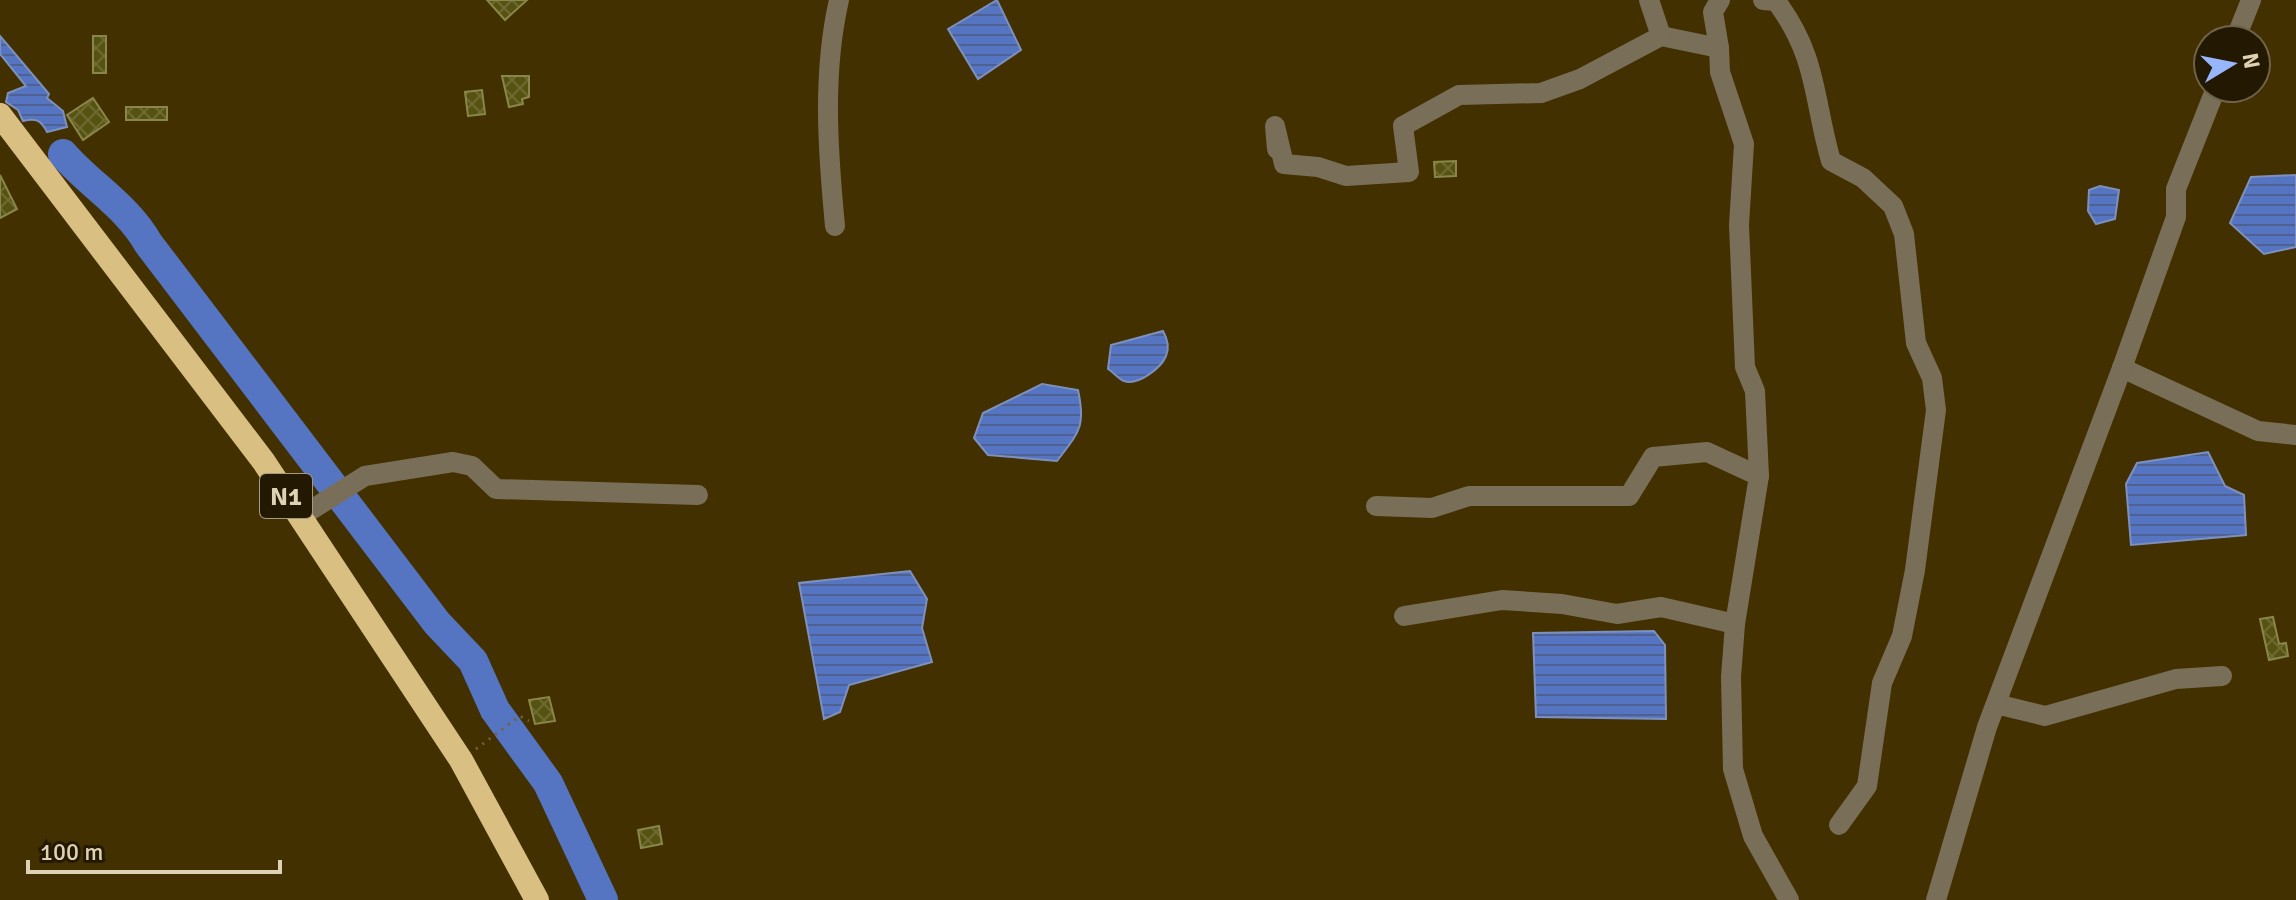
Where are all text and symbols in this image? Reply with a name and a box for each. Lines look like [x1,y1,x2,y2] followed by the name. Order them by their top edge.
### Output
[2192,24,2272,104] north arrow
[2237,51,2266,70] text: N
[260,474,312,518] road number: N1
[28,824,280,874] scale bar
[40,837,103,867] text: 100 m

